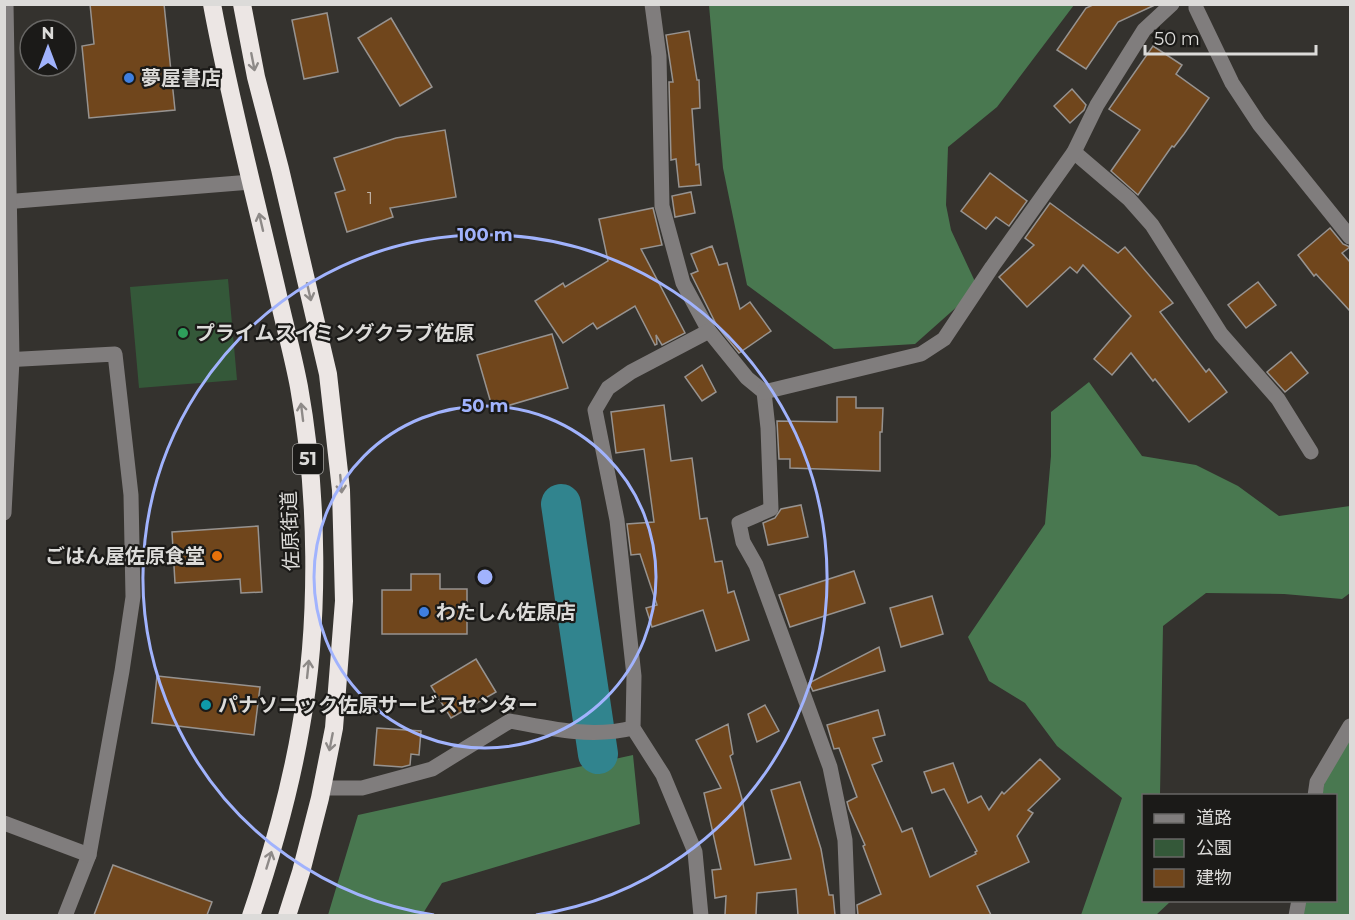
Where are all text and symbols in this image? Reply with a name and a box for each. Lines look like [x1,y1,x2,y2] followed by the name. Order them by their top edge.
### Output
[18,18,78,78] north arrow
[1145,18,1316,56] scale bar
[42,24,54,43] text: N
[1154,28,1200,50] text: 50 m
[248,52,259,71] one-way arrow
[141,66,221,90] place label: 夢屋書店
[122,71,136,85] marker: 夢屋書店
[367,189,373,208] house number: 1
[254,213,266,232] one-way arrow
[457,224,513,246] text: 100 m
[303,283,315,302] one-way arrow
[195,321,474,345] place label: プライムスイミングクラブ佐原
[176,326,190,340] marker: プライムスイミングクラブ佐原
[462,395,508,417] text: 50 m
[296,403,307,423] one-way arrow
[293,444,323,474] road number: 51
[336,474,347,494] one-way arrow
[277,491,303,571] street label: 佐原街道
[45,544,205,568] place label: ごはん屋佐原食堂
[210,549,224,563] marker: ごはん屋佐原食堂
[475,567,495,587] centre of rings
[436,600,576,624] place label: わたしん佐原店
[417,605,431,619] marker: わたしん佐原店
[303,660,314,680] one-way arrow
[218,693,538,717] place label: パナソニック佐原サービスセンター
[199,698,213,712] marker: パナソニック佐原サービスセンター
[325,731,336,751] one-way arrow
[1142,794,1337,902] legend
[1196,807,1232,829] text: 道路
[1196,837,1232,859] text: 公園
[264,851,275,870] one-way arrow
[1196,867,1232,889] text: 建物

